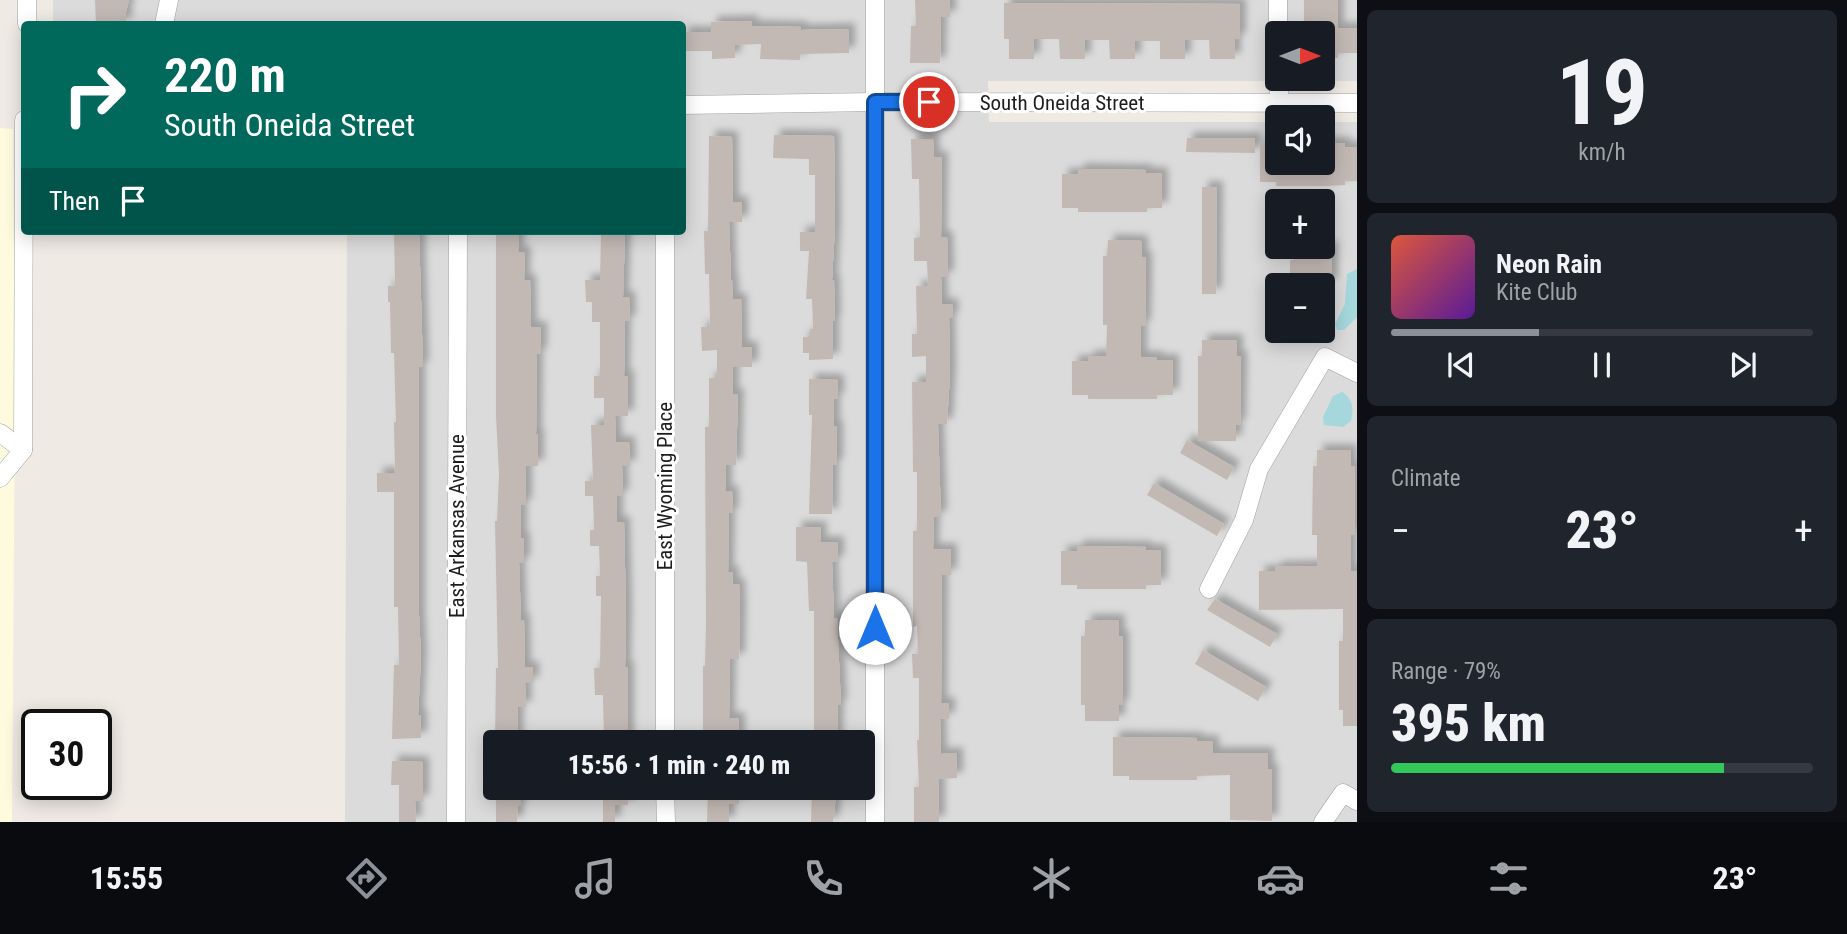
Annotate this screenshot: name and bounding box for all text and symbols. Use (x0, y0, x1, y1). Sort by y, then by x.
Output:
north arrow (1265, 21, 1335, 91)
map controls (1265, 21, 1335, 343)
text: 19 (1556, 40, 1648, 146)
text: 220 m (164, 47, 286, 104)
icon: right (49, 49, 140, 140)
pin (899, 72, 959, 132)
icon: arrive (910, 83, 948, 121)
street label: South Oneida Street (980, 91, 1144, 115)
button: sound (1265, 105, 1335, 175)
text: South Oneida Street (164, 106, 415, 144)
text: km/h (1578, 139, 1626, 166)
icon: arrive (114, 182, 152, 220)
text: Then (49, 186, 100, 216)
button: + (1265, 189, 1335, 259)
text: Neon Rain (1496, 249, 1602, 279)
button: − (1265, 273, 1335, 343)
text: Kite Club (1496, 279, 1577, 306)
icon: previous (1442, 346, 1480, 384)
icon: pause (1583, 346, 1621, 384)
icon: next (1724, 346, 1762, 384)
street label: East Wyoming Place (653, 402, 677, 570)
street label: East Arkansas Avenue (445, 434, 469, 618)
text: Climate (1391, 465, 1461, 492)
text: 23° (1565, 500, 1639, 561)
text: − (1391, 509, 1410, 553)
text: + (1794, 509, 1813, 553)
position arrow (838, 591, 912, 665)
text: Range · 79% (1391, 658, 1501, 685)
text: 395 km (1391, 693, 1546, 754)
speed limit sign: 30 (21, 709, 112, 800)
text: 15:56 · 1 min · 240 m (568, 750, 790, 780)
icon: directions (342, 854, 391, 903)
icon: music (571, 854, 620, 903)
icon: phone (799, 854, 848, 903)
icon: climate (1027, 854, 1076, 903)
icon: car (1256, 854, 1305, 903)
icon: filters (1484, 854, 1533, 903)
text: 15:55 (90, 859, 163, 897)
text: 23° (1713, 859, 1757, 897)

